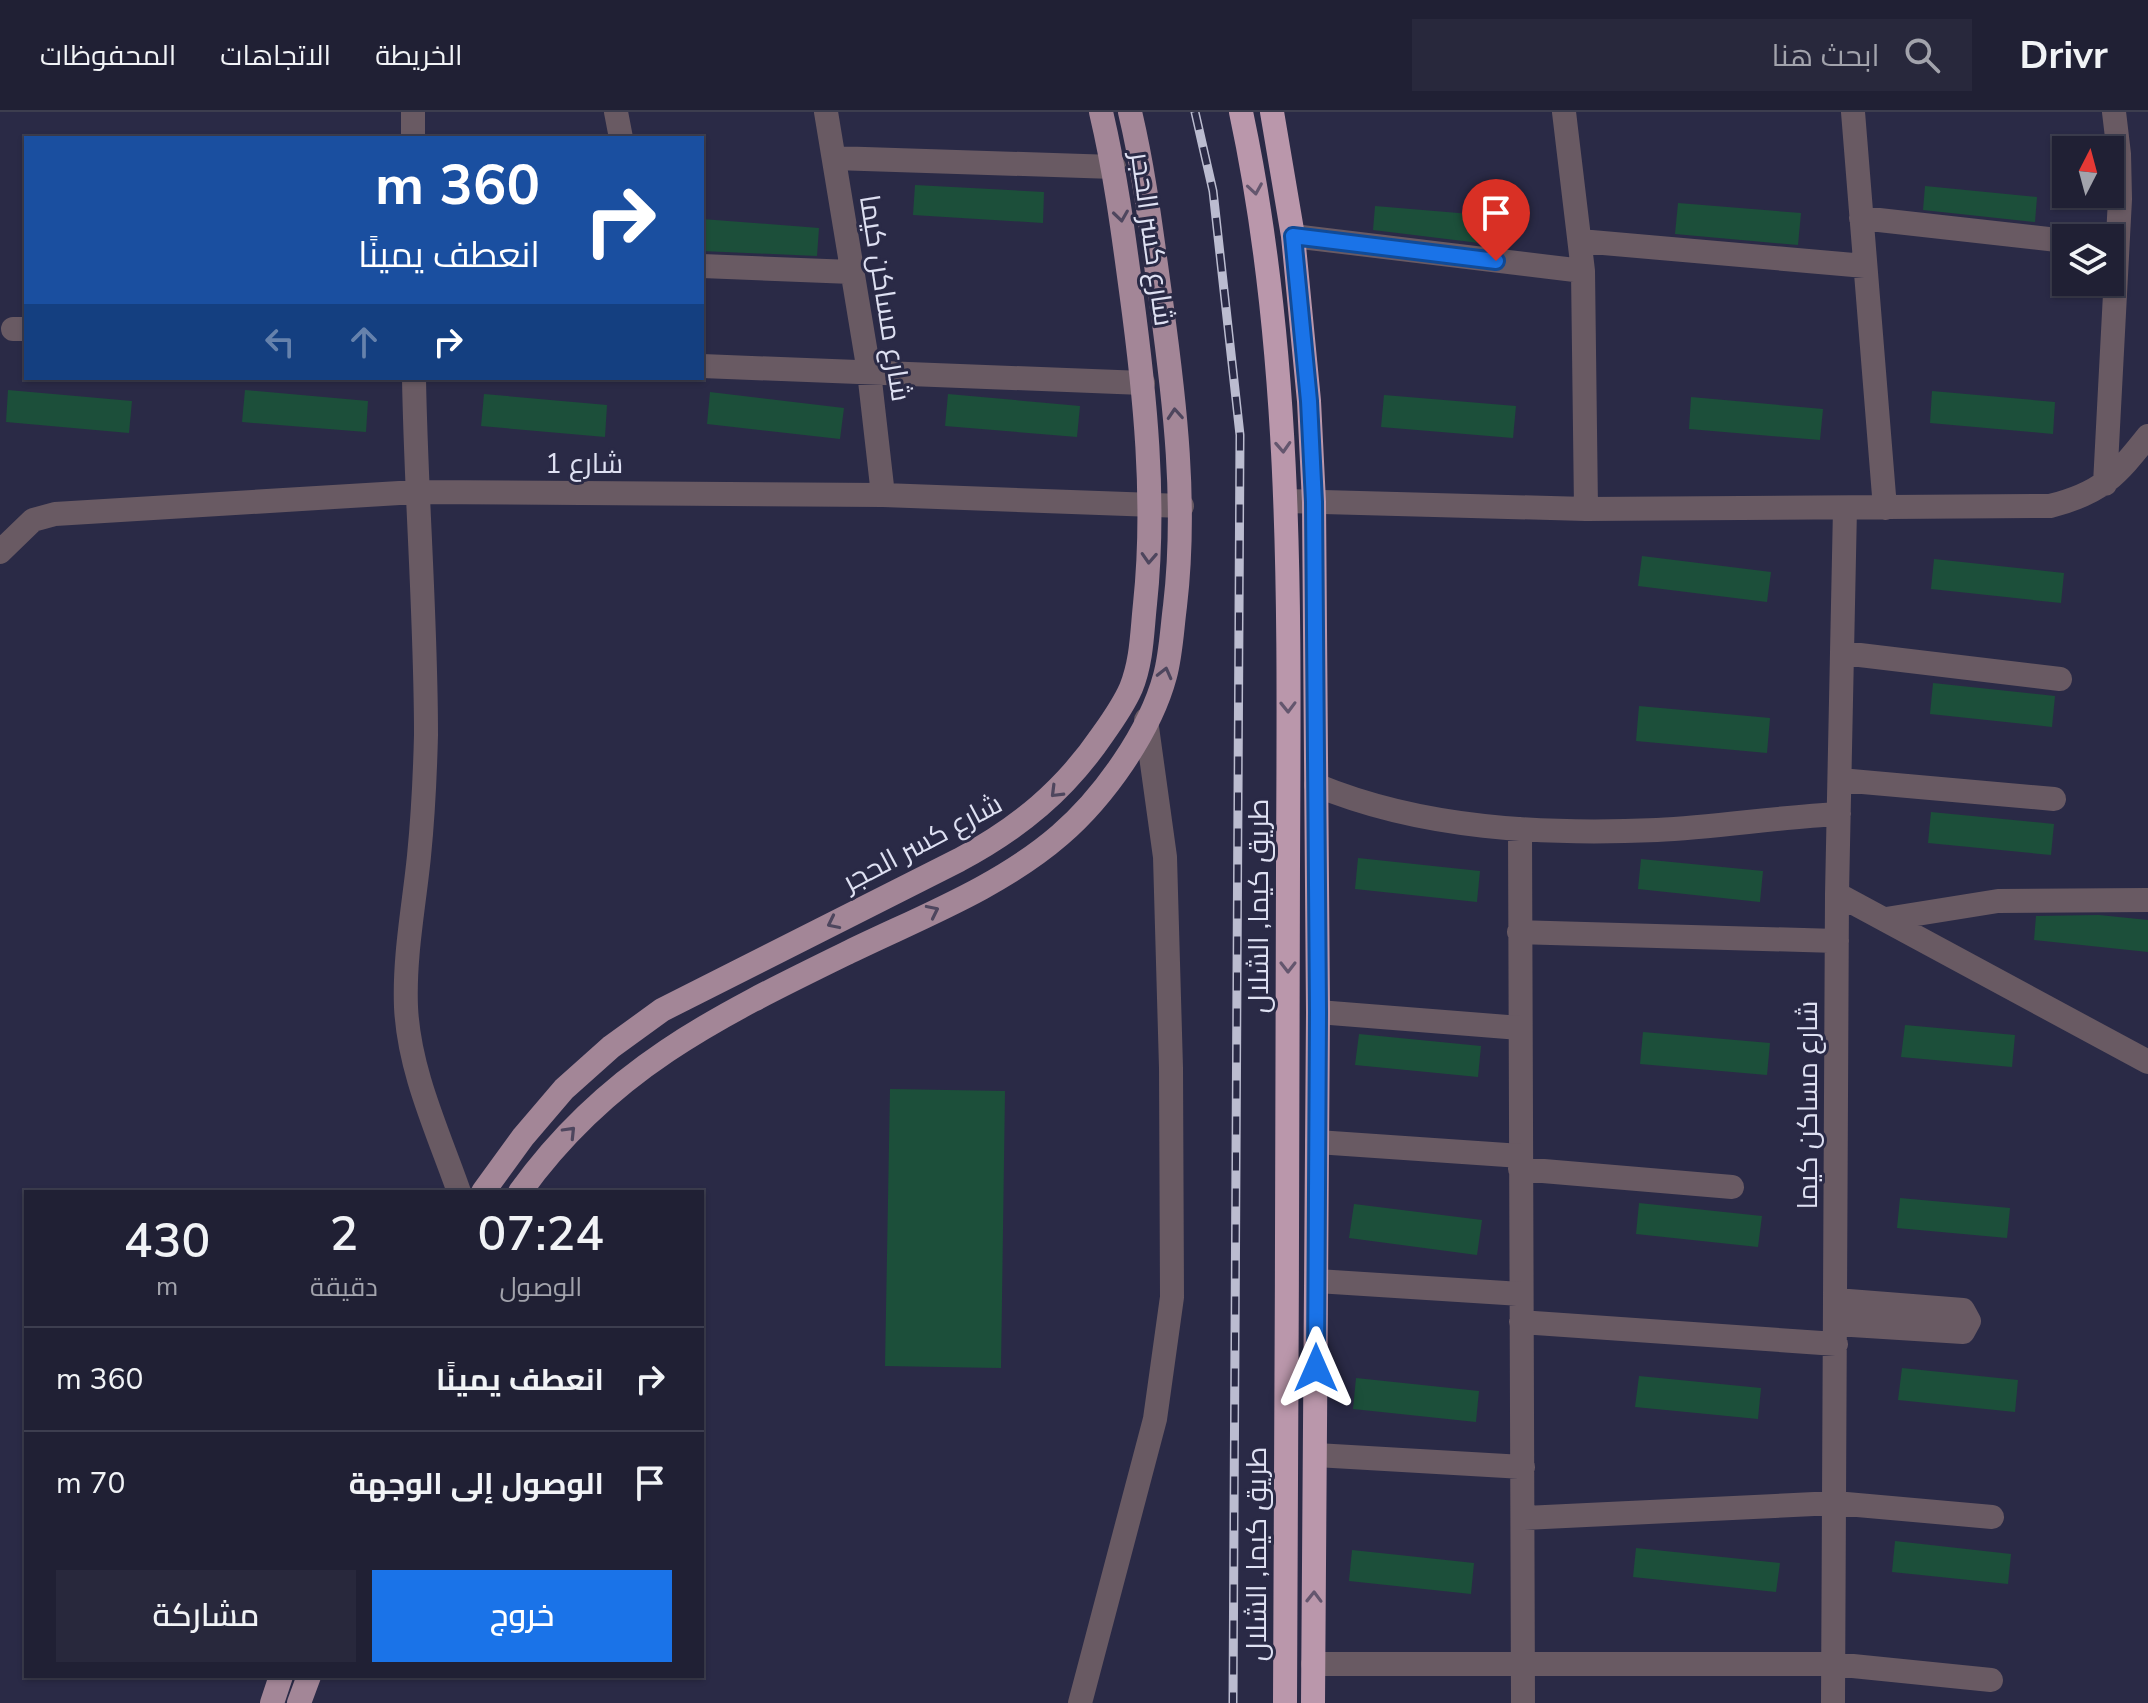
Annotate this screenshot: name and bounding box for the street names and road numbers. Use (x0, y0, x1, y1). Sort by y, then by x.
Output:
street label: شارع كسر الحجر (1121, 148, 1183, 329)
street label: شارع مساكن كيما (850, 192, 920, 404)
street label: شارع 1 (545, 445, 623, 483)
street label: شارع كسر الحجر (834, 785, 1009, 902)
street label: طريق كيما, الشلال (1240, 799, 1278, 1013)
street label: شارع مساكن كيما (1789, 1001, 1827, 1209)
street label: طريق كيما, الشلال (1238, 1447, 1276, 1661)

